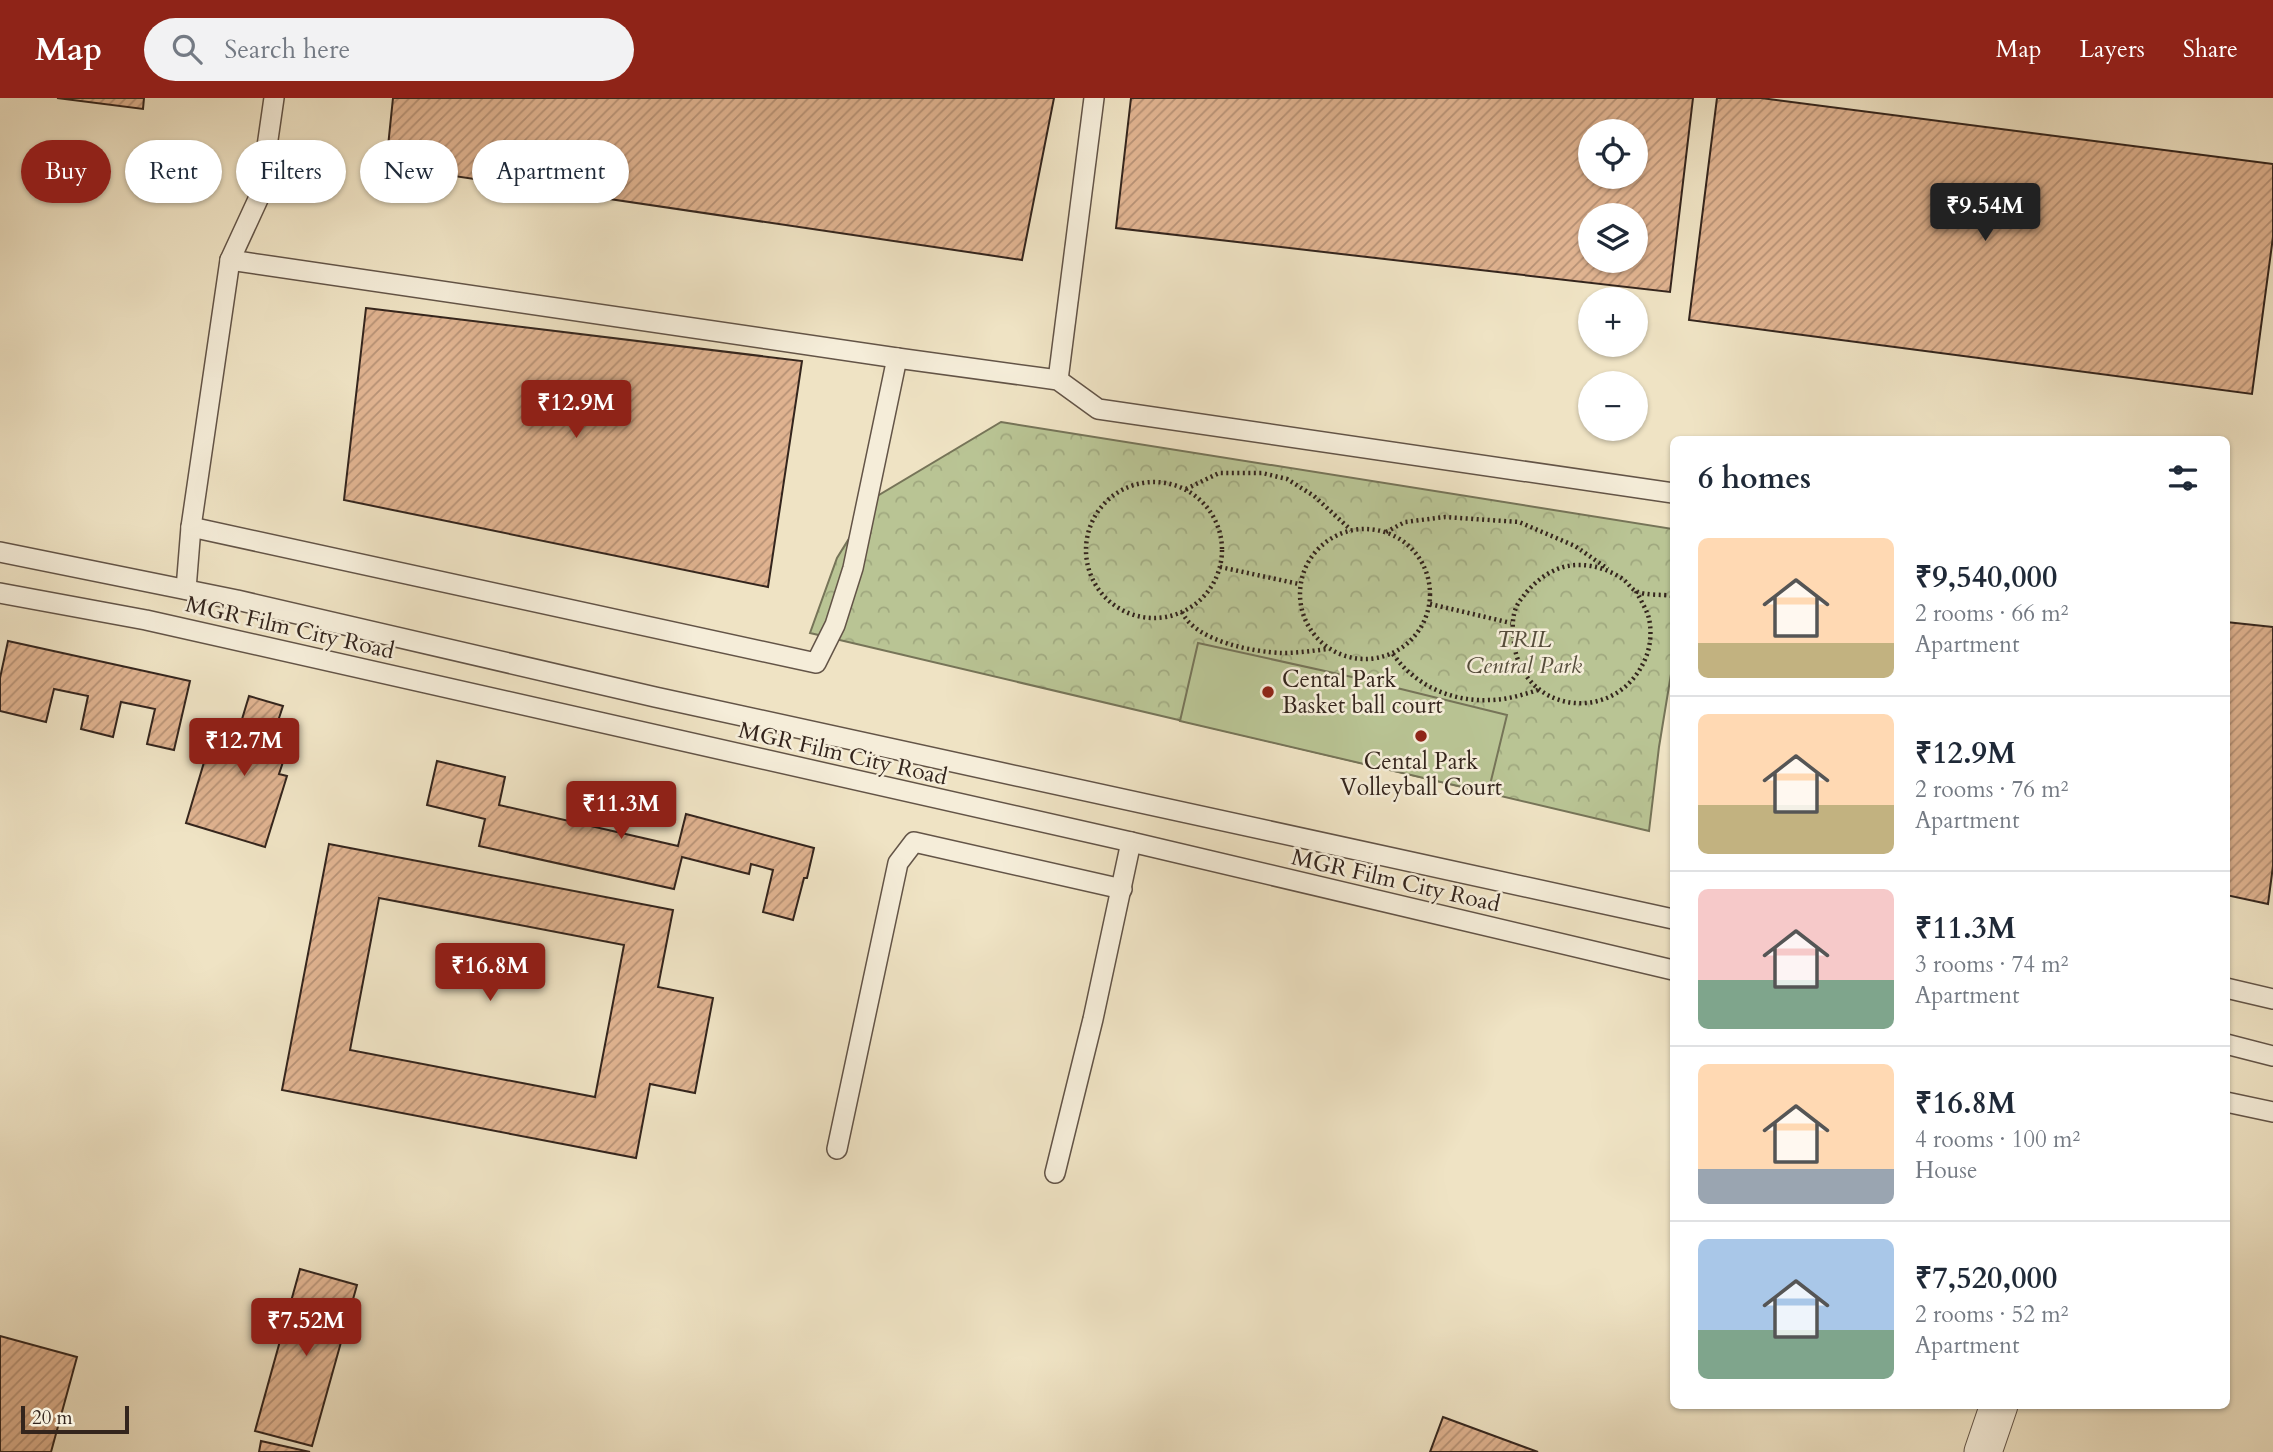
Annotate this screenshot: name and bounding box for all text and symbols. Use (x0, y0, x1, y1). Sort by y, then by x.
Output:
search box (144, 18, 634, 81)
text: Map (35, 27, 102, 72)
icon: search (168, 30, 206, 68)
text: Search here (224, 32, 350, 67)
text: Map (1996, 33, 2042, 66)
text: Layers (2080, 33, 2145, 66)
text: Share (2183, 33, 2238, 66)
map controls (1578, 119, 1648, 441)
button: locate (1578, 119, 1648, 189)
chip: Buy (21, 140, 111, 203)
chip: Rent (125, 140, 222, 203)
chip: Filters (236, 140, 346, 203)
chip: New (360, 140, 458, 203)
chip: Apartment (472, 140, 629, 203)
pin: ₹9.54M (1928, 184, 2042, 243)
text: ₹9.54M (1946, 190, 2024, 221)
button: layers (1578, 203, 1648, 273)
button: + (1578, 287, 1648, 357)
button: − (1578, 371, 1648, 441)
pin: ₹12.9M (519, 380, 633, 440)
text: ₹12.9M (537, 387, 615, 418)
text: 6 homes (1698, 458, 1811, 499)
icon: filters (2164, 459, 2202, 497)
text: ₹9,540,000 (1915, 557, 2057, 598)
icon: home (1754, 566, 1838, 650)
street label: MGR Film City Road (183, 588, 398, 667)
text: 2 rooms · 66 m² (1915, 598, 2068, 629)
park label: TRIL Central Park (1466, 624, 1583, 681)
text: Apartment (1915, 629, 2019, 660)
place label: Cental Park Basket ball court (1282, 664, 1443, 721)
marker: Cental Park Basket ball court (1260, 684, 1276, 700)
street label: MGR Film City Road (736, 714, 951, 793)
pin: ₹12.7M (187, 718, 301, 778)
text: ₹12.7M (205, 725, 283, 756)
marker: Cental Park Volleyball Court (1413, 728, 1429, 744)
text: ₹12.9M (1915, 733, 2016, 774)
icon: home (1754, 742, 1838, 826)
place label: Cental Park Volleyball Court (1340, 746, 1502, 803)
text: 2 rooms · 76 m² (1915, 774, 2068, 805)
pin: ₹11.3M (564, 782, 678, 841)
text: ₹11.3M (582, 788, 660, 819)
text: Apartment (1915, 805, 2019, 836)
street label: MGR Film City Road (1289, 841, 1504, 920)
text: ₹11.3M (1915, 908, 2016, 949)
icon: home (1754, 917, 1838, 1001)
pin: ₹16.8M (433, 944, 547, 1003)
text: 3 rooms · 74 m² (1915, 949, 2068, 980)
text: ₹16.8M (451, 950, 529, 981)
text: Apartment (1915, 980, 2019, 1011)
text: ₹16.8M (1915, 1083, 2016, 1124)
icon: home (1754, 1092, 1838, 1176)
text: 4 rooms · 100 m² (1915, 1124, 2080, 1155)
text: House (1915, 1155, 1977, 1186)
text: ₹7,520,000 (1915, 1258, 2057, 1299)
icon: home (1754, 1267, 1838, 1351)
pin: ₹7.52M (249, 1298, 363, 1358)
text: 2 rooms · 52 m² (1915, 1299, 2068, 1330)
text: ₹7.52M (267, 1305, 345, 1336)
text: Apartment (1915, 1330, 2019, 1361)
scale bar (21, 1403, 130, 1435)
text: 20 m (32, 1405, 73, 1431)

